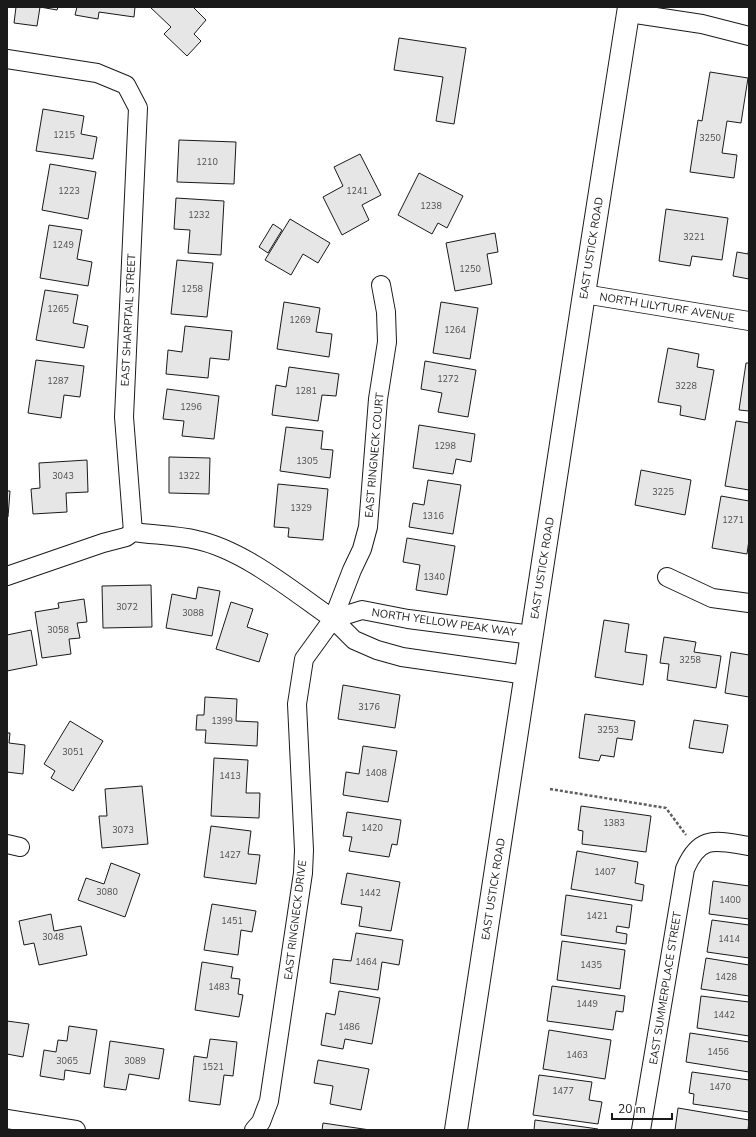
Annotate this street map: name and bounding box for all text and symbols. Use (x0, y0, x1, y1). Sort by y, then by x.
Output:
house number: 1215 (53, 129, 75, 141)
house number: 3250 (699, 132, 721, 144)
house number: 1210 (196, 156, 218, 168)
house number: 1223 (58, 185, 80, 197)
house number: 1241 (346, 185, 368, 197)
street label: EAST USTICK ROAD (576, 196, 607, 300)
house number: 1238 (420, 200, 442, 212)
house number: 1232 (188, 209, 210, 221)
house number: 3221 (683, 231, 705, 243)
house number: 1249 (52, 239, 74, 251)
street label: EAST SHARPTAIL STREET (118, 253, 139, 387)
house number: 1250 (459, 263, 481, 275)
house number: 1258 (181, 283, 203, 295)
street label: NORTH LILYTURF AVENUE (598, 289, 736, 326)
house number: 1265 (47, 303, 69, 315)
house number: 1269 (289, 314, 311, 326)
house number: 1264 (444, 324, 466, 336)
house number: 1272 (437, 373, 459, 385)
house number: 1287 (47, 375, 69, 387)
house number: 3228 (675, 380, 697, 392)
house number: 1281 (295, 385, 317, 397)
street label: EAST RINGNECK COURT (362, 391, 387, 518)
house number: 1296 (180, 401, 202, 413)
house number: 1298 (434, 440, 456, 452)
house number: 1305 (296, 455, 318, 467)
house number: 3043 (52, 470, 74, 482)
house number: 1322 (178, 470, 200, 482)
house number: 3225 (652, 486, 674, 498)
house number: 1329 (290, 502, 312, 514)
house number: 1316 (422, 510, 444, 522)
house number: 1271 (722, 514, 744, 526)
street label: EAST USTICK ROAD (527, 516, 558, 620)
house number: 1340 (423, 571, 445, 583)
house number: 3072 (116, 601, 138, 613)
street label: NORTH YELLOW PEAK WAY (371, 605, 518, 640)
house number: 3088 (182, 607, 204, 619)
house number: 3058 (47, 624, 69, 636)
house number: 3258 (679, 654, 701, 666)
house number: 3176 (358, 701, 380, 713)
house number: 1399 (211, 715, 233, 727)
house number: 3253 (597, 724, 619, 736)
house number: 3051 (62, 746, 84, 758)
house number: 1408 (365, 767, 387, 779)
house number: 1413 (219, 770, 241, 782)
house number: 1383 (603, 817, 625, 829)
house number: 1420 (361, 822, 383, 834)
house number: 3073 (112, 824, 134, 836)
street label: EAST USTICK ROAD (478, 837, 509, 941)
house number: 1427 (219, 849, 241, 861)
street label: EAST RINGNECK DRIVE (281, 859, 310, 981)
house number: 1407 (594, 866, 616, 878)
house number: 3080 (96, 886, 118, 898)
house number: 1442 (359, 887, 381, 899)
house number: 1400 (719, 894, 741, 906)
house number: 1421 (586, 910, 608, 922)
street label: EAST SUMMERPLACE STREET (646, 910, 685, 1066)
house number: 1451 (221, 915, 243, 927)
house number: 3048 (42, 931, 64, 943)
house number: 1414 (718, 933, 740, 945)
house number: 1464 (355, 956, 377, 968)
house number: 1435 (580, 959, 602, 971)
house number: 1428 (715, 971, 737, 983)
house number: 1483 (208, 981, 230, 993)
house number: 1449 (576, 998, 598, 1010)
house number: 1442 (713, 1009, 735, 1021)
house number: 1486 (338, 1021, 360, 1033)
house number: 1456 (707, 1046, 729, 1058)
house number: 1463 (566, 1049, 588, 1061)
house number: 3065 (56, 1055, 78, 1067)
house number: 3089 (124, 1055, 146, 1067)
house number: 1521 (202, 1061, 224, 1073)
house number: 1470 (709, 1081, 731, 1093)
house number: 1477 (552, 1085, 574, 1097)
scale bar (612, 1095, 672, 1121)
text: 20 m (618, 1101, 646, 1117)

